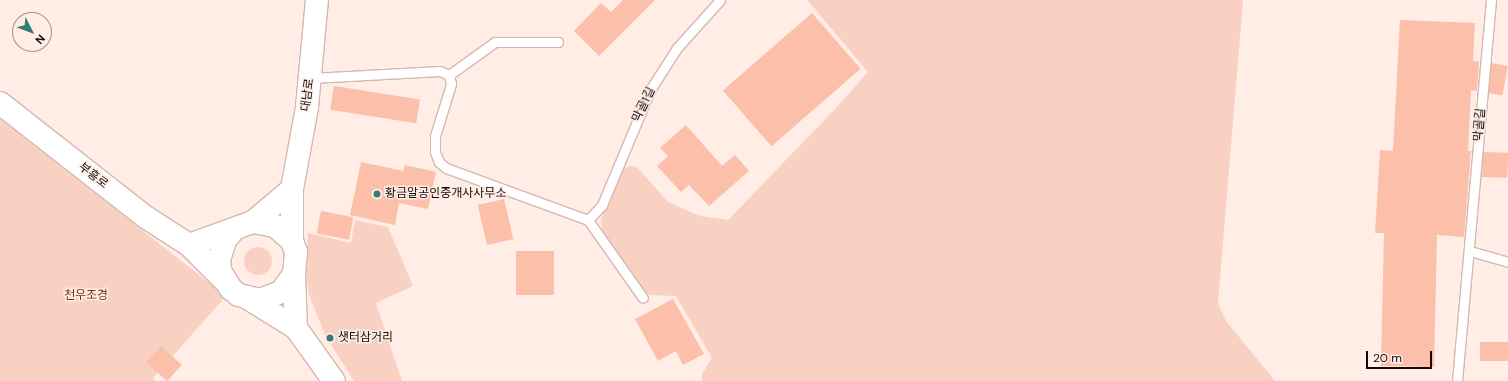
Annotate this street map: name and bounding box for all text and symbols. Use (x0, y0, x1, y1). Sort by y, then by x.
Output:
north arrow (12, 12, 52, 52)
text: N (32, 32, 48, 47)
street label: 대남로 (299, 78, 317, 112)
street label: 막골1길 (629, 85, 659, 125)
street label: 막골길 (1471, 108, 1489, 142)
street label: 부흥로 (76, 160, 110, 192)
place label: 황금알공인중개사사무소 (385, 187, 506, 201)
marker: 황금알공인중개사사무소 (372, 189, 382, 199)
park label: 천우조경 (64, 289, 108, 303)
place label: 샛터삼거리 (338, 331, 393, 345)
marker: 샛터삼거리 (325, 333, 335, 343)
scale bar (1368, 343, 1434, 369)
text: 20 m (1373, 350, 1402, 366)

